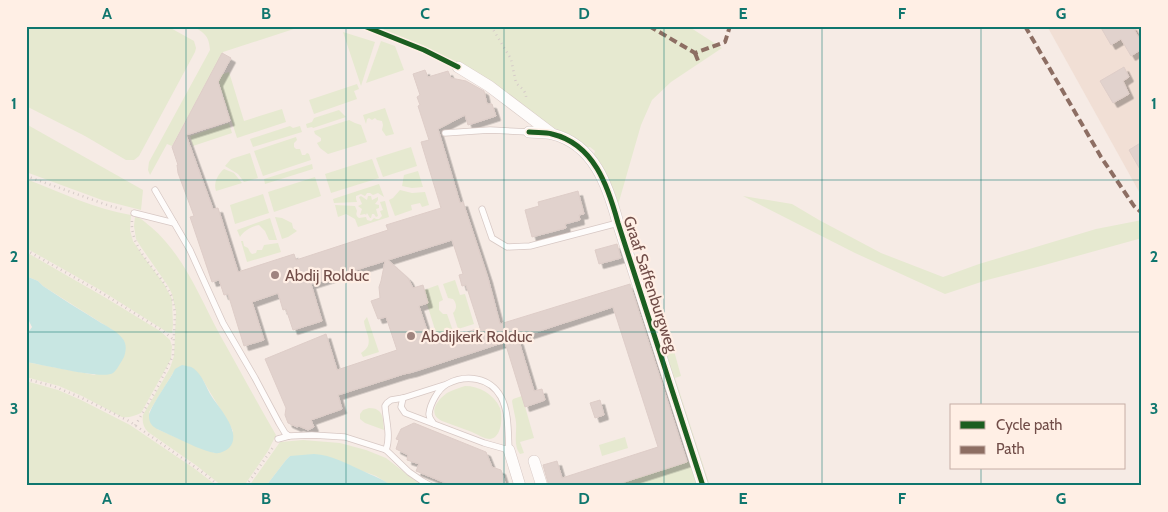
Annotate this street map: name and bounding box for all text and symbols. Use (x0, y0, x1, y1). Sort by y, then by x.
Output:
text: A (102, 4, 112, 23)
text: B (261, 4, 271, 23)
text: C (420, 4, 430, 23)
text: D (578, 4, 590, 23)
text: E (738, 4, 748, 23)
text: F (898, 4, 907, 23)
text: G (1056, 4, 1066, 23)
text: 1 (11, 94, 17, 113)
text: 1 (1151, 94, 1157, 113)
street label: Graaf Saffenburgweg (620, 214, 682, 356)
text: 2 (10, 247, 18, 266)
text: 2 (1150, 247, 1158, 266)
place label: Abdij Rolduc (285, 266, 369, 285)
marker: Abdij Rolduc (269, 269, 281, 281)
place label: Abdijkerk Rolduc (421, 327, 533, 346)
marker: Abdijkerk Rolduc (405, 330, 417, 342)
text: 3 (10, 399, 18, 418)
text: 3 (1150, 399, 1158, 418)
legend (950, 404, 1126, 470)
text: Cycle path (996, 416, 1062, 434)
text: Path (996, 440, 1025, 458)
text: A (102, 489, 112, 508)
text: B (261, 489, 271, 508)
text: C (420, 489, 430, 508)
text: D (578, 489, 590, 508)
text: E (738, 489, 748, 508)
text: F (898, 489, 907, 508)
text: G (1056, 489, 1066, 508)

